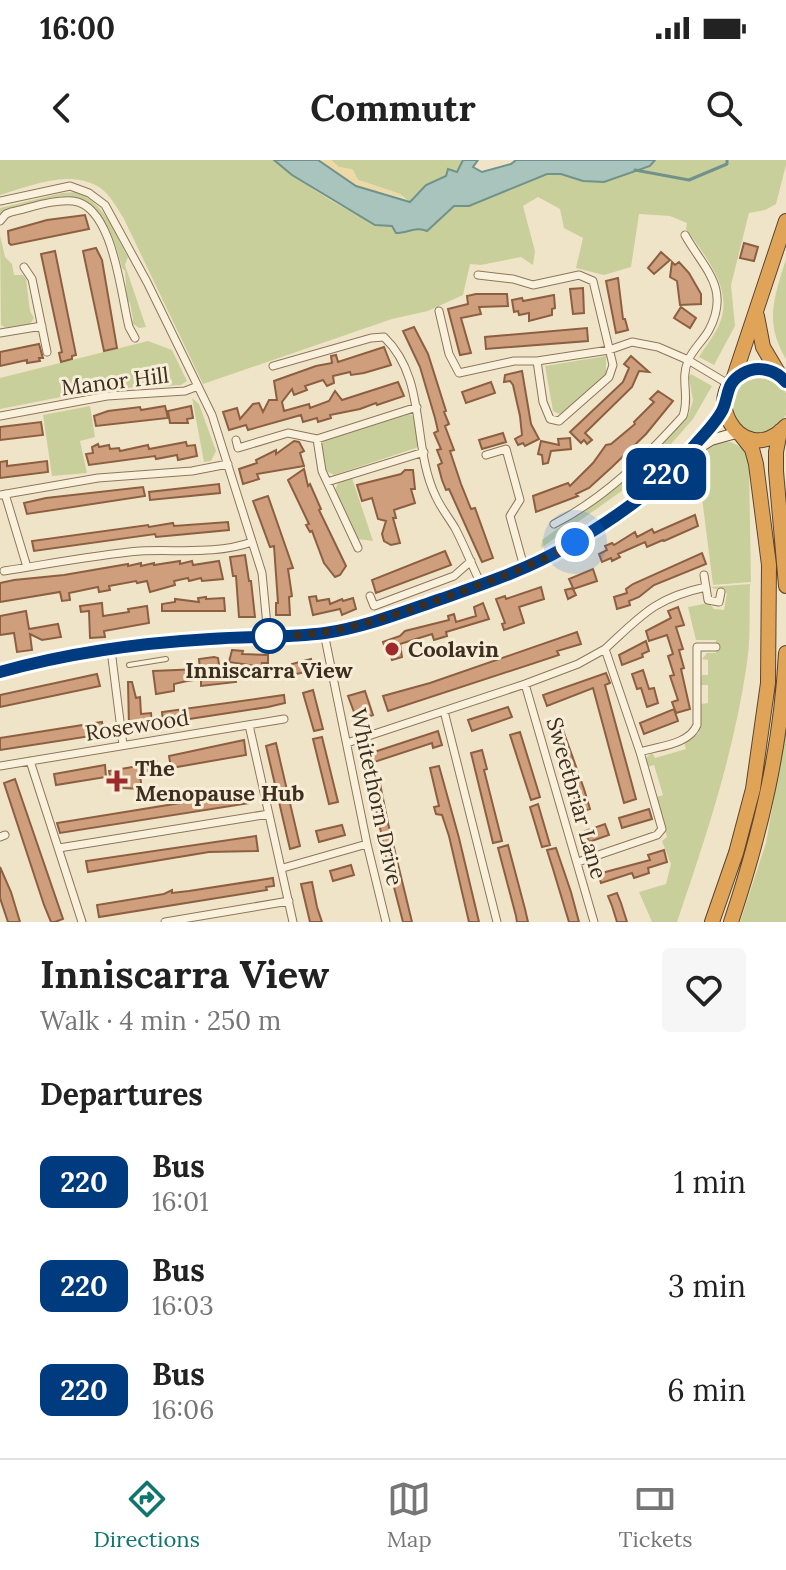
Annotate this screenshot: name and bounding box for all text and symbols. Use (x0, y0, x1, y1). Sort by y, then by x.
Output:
text: 16:00 (40, 9, 115, 47)
text: Commutr (310, 85, 476, 131)
icon: back (40, 86, 84, 130)
icon: search (702, 86, 746, 130)
street label: Manor Hill (60, 361, 170, 401)
line badge: 220 (620, 448, 712, 500)
text: 220 (642, 456, 690, 492)
your location (555, 522, 595, 562)
marker: Inniscarra View (252, 619, 286, 653)
place label: Coolavin (408, 635, 499, 663)
marker: Coolavin (383, 640, 401, 658)
place label: Inniscarra View (185, 656, 353, 684)
street label: Rosewood (83, 703, 191, 747)
street label: Whitethorn Drive (345, 706, 409, 888)
street label: Sweetbriar Lane (541, 714, 613, 882)
place label: The Menopause Hub (135, 754, 304, 807)
marker: The Menopause Hub (106, 770, 128, 792)
button: heart (662, 948, 746, 1032)
text: Inniscarra View (40, 950, 329, 998)
text: Walk · 4 min · 250 m (40, 1004, 281, 1037)
text: Departures (40, 1075, 203, 1113)
text: Bus (152, 1147, 205, 1185)
text: 1 min (674, 1163, 746, 1201)
text: 220 (60, 1164, 108, 1200)
text: 16:01 (152, 1185, 209, 1218)
text: Bus (152, 1251, 205, 1289)
text: 3 min (668, 1267, 746, 1305)
text: 220 (60, 1268, 108, 1304)
text: 16:03 (152, 1289, 214, 1322)
text: Bus (152, 1355, 205, 1393)
text: 6 min (667, 1371, 746, 1409)
text: 220 (60, 1372, 108, 1408)
text: 16:06 (152, 1393, 214, 1426)
tab: Directions (93, 1477, 200, 1553)
tab: Map (387, 1477, 432, 1553)
tab: Tickets (618, 1477, 693, 1553)

